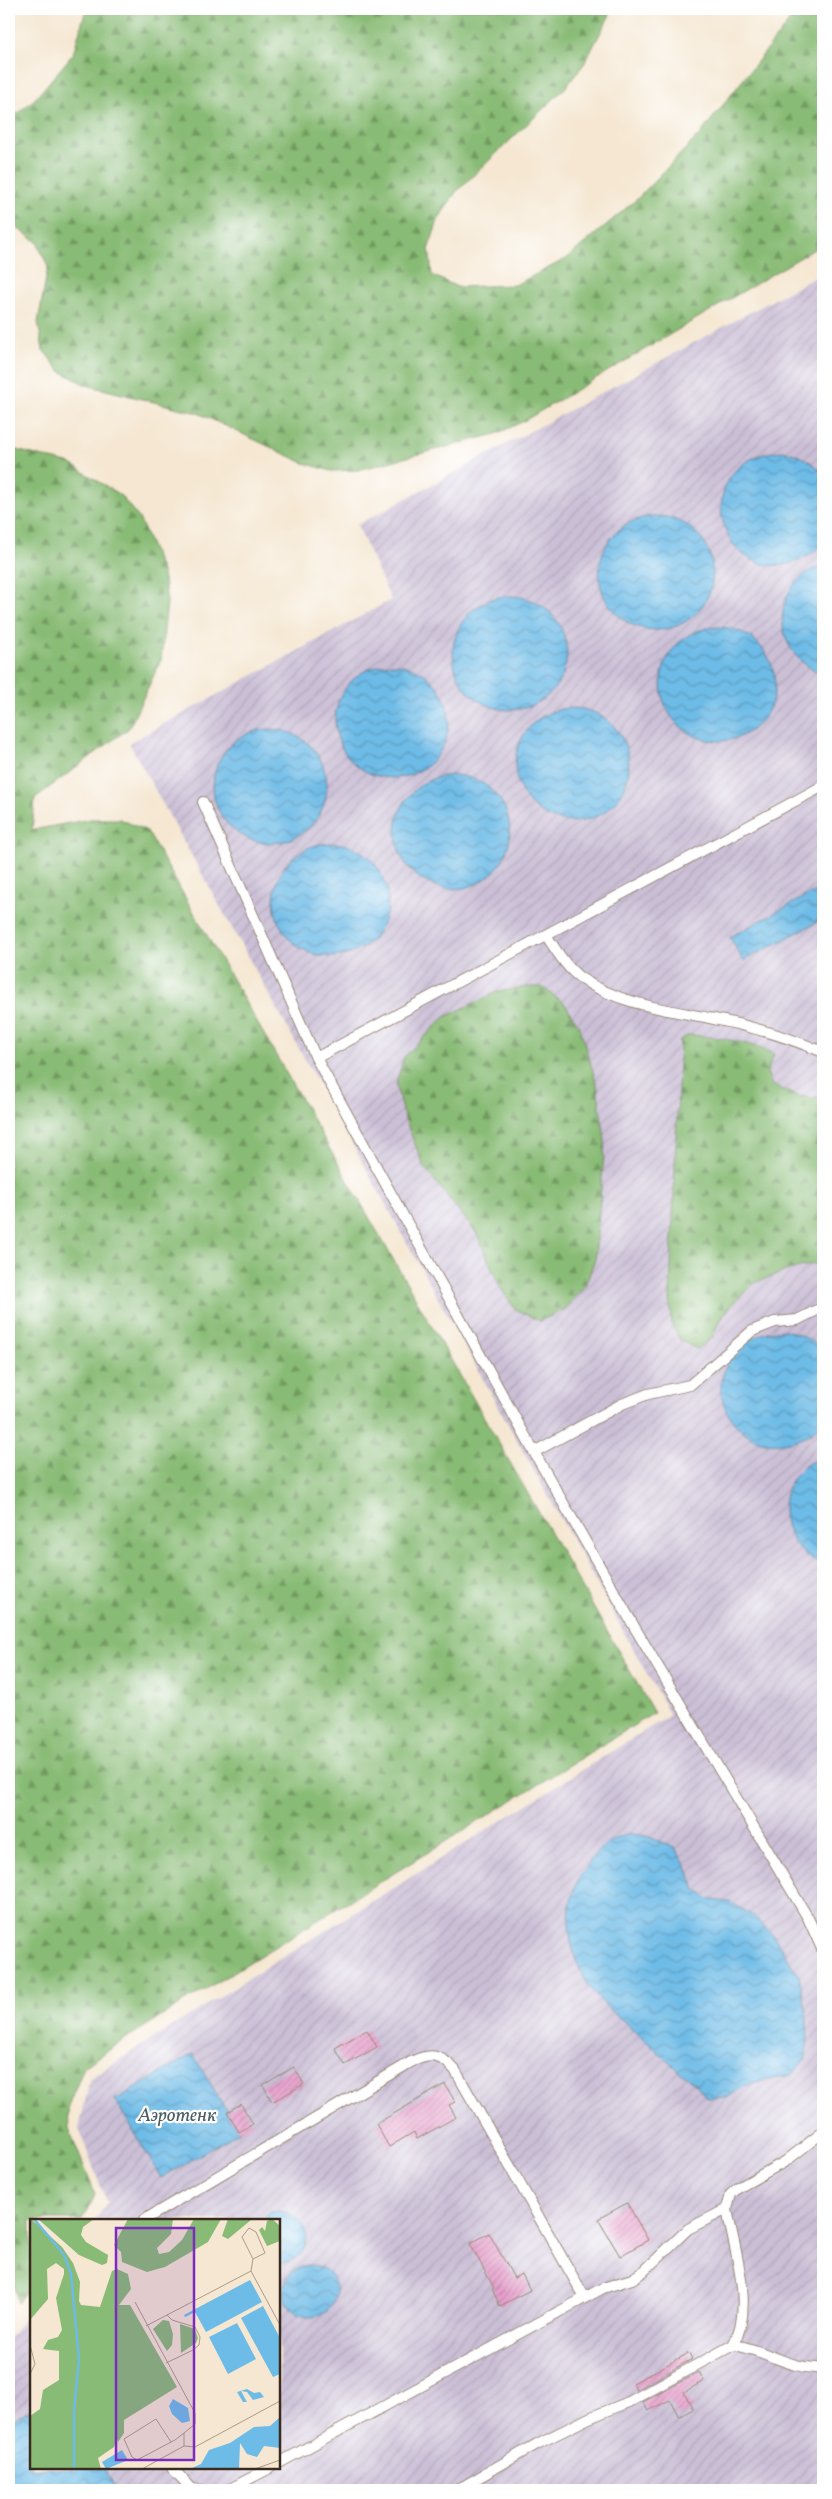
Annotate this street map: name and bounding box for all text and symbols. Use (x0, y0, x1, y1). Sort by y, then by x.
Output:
water label: Аэротенк (137, 2103, 217, 2129)
inset map (30, 2219, 280, 2469)

